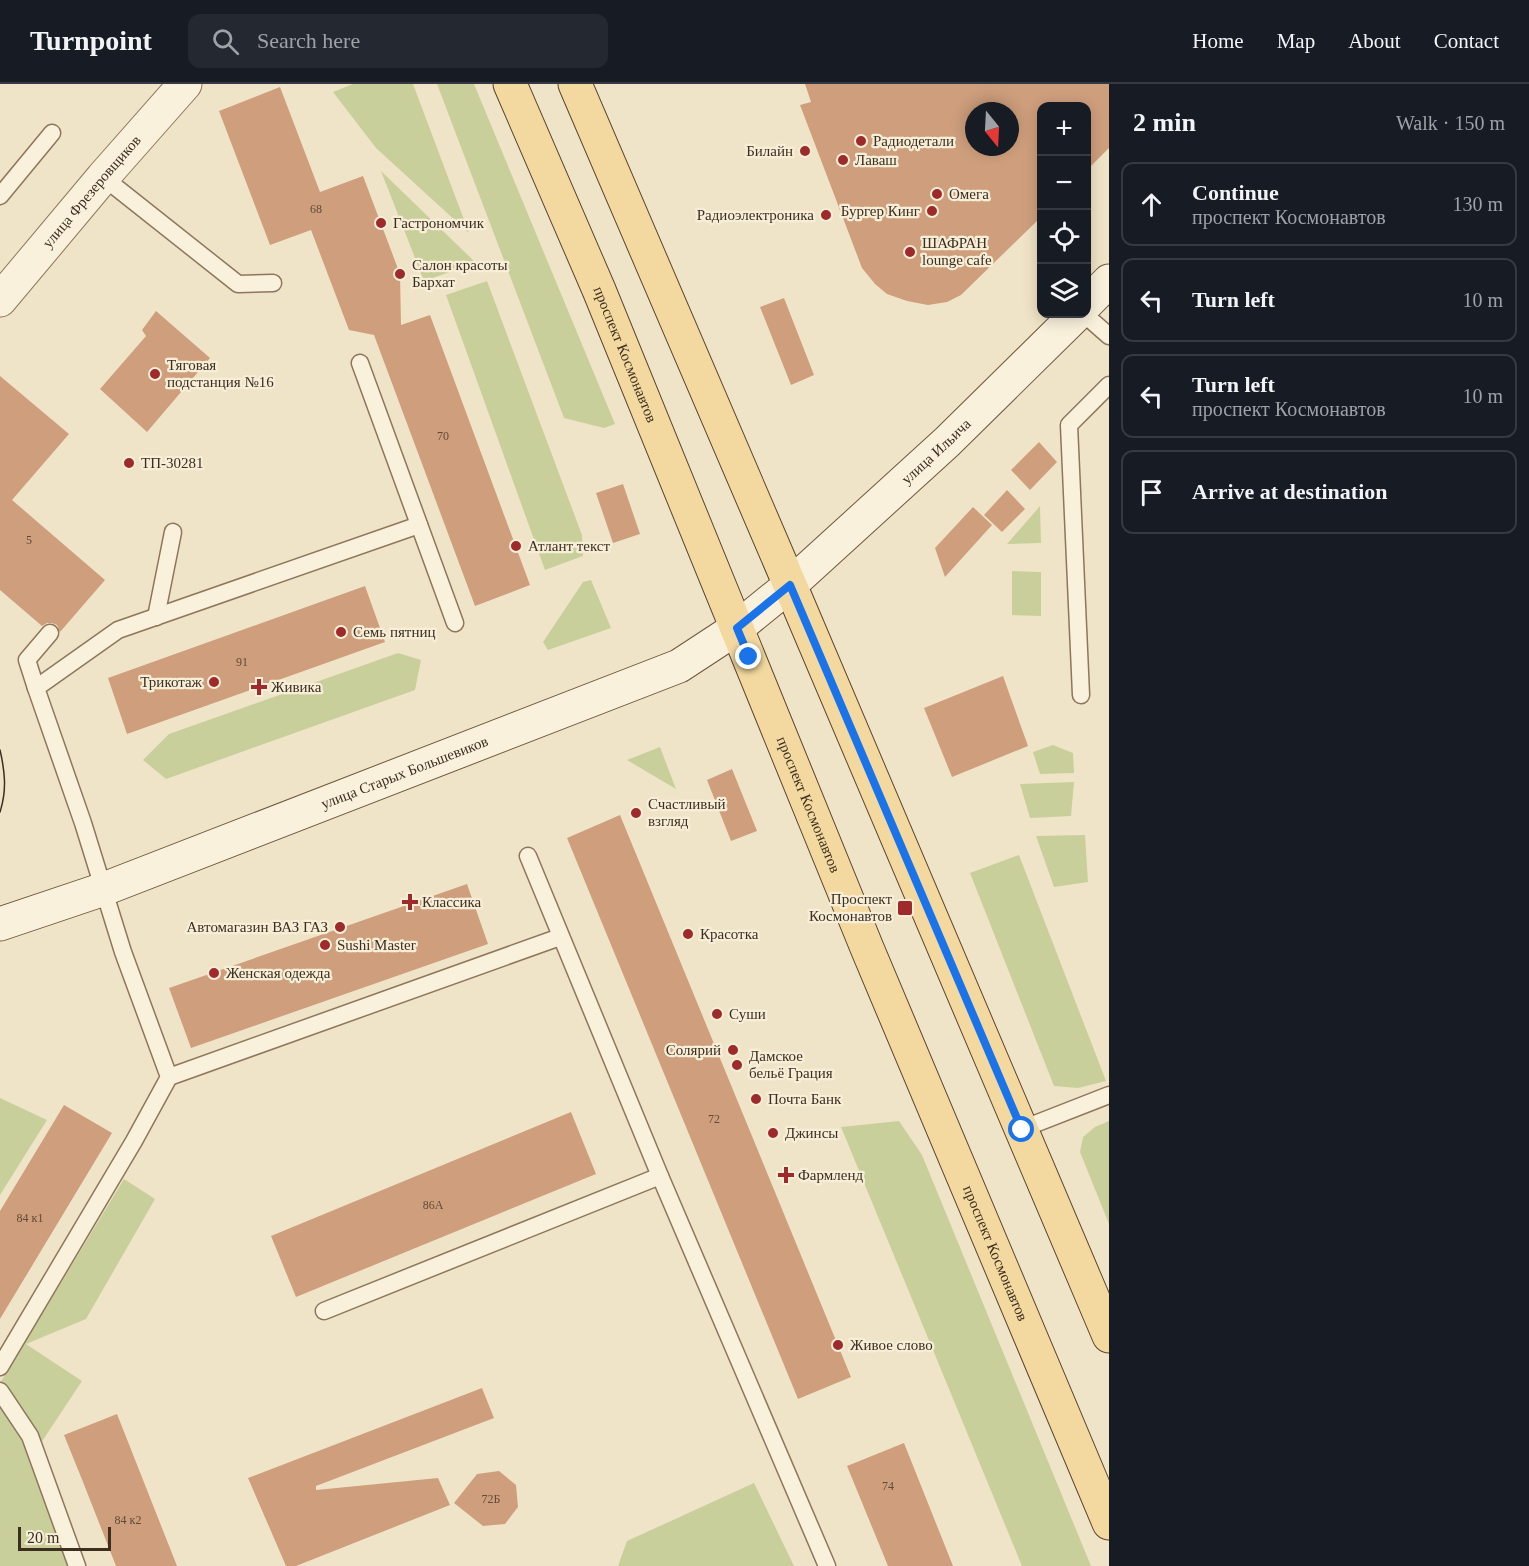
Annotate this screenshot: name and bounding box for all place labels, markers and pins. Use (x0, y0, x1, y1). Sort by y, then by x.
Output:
place label: Радиодетали (873, 133, 954, 149)
marker: Радиодетали (854, 134, 868, 148)
place label: Билайн (746, 143, 793, 159)
marker: Билайн (798, 144, 812, 158)
place label: Лаваш (855, 152, 897, 168)
marker: Лаваш (836, 153, 850, 167)
place label: Омега (949, 186, 989, 202)
marker: Омега (930, 187, 944, 201)
place label: Бургер Кинг (841, 203, 920, 219)
marker: Бургер Кинг (925, 204, 939, 218)
place label: Радиоэлектроника (697, 207, 814, 223)
marker: Радиоэлектроника (819, 208, 833, 222)
place label: Гастрономчик (393, 215, 485, 231)
marker: Гастрономчик (374, 216, 388, 230)
place label: ШАФРАН lounge cafe (922, 235, 992, 268)
marker: ШАФРАН lounge cafe (903, 245, 917, 259)
place label: Салон красоты Бархат (412, 257, 508, 290)
marker: Салон красоты Бархат (393, 267, 407, 281)
place label: Тяговая подстанция №16 (167, 357, 274, 390)
marker: Тяговая подстанция №16 (148, 367, 162, 381)
place label: ТП-30281 (141, 455, 204, 471)
marker: ТП-30281 (122, 456, 136, 470)
place label: Атлант текст (528, 538, 611, 554)
marker: Атлант текст (509, 539, 523, 553)
place label: Семь пятниц (353, 624, 436, 640)
marker: Семь пятниц (334, 625, 348, 639)
place label: Трикотаж (140, 674, 203, 690)
marker: Трикотаж (207, 675, 221, 689)
place label: Живика (271, 679, 322, 695)
marker: Живика (252, 680, 266, 694)
place label: Счастливый взгляд (648, 796, 726, 829)
marker: Счастливый взгляд (629, 806, 643, 820)
place label: Проспект Космонавтов (809, 891, 892, 924)
place label: Классика (422, 894, 482, 910)
marker: Классика (403, 895, 417, 909)
marker: Проспект Космонавтов (896, 899, 914, 917)
place label: Автомагазин ВАЗ ГАЗ (187, 919, 328, 935)
marker: Автомагазин ВАЗ ГАЗ (333, 920, 347, 934)
place label: Красотка (700, 926, 759, 942)
marker: Красотка (681, 927, 695, 941)
place label: Sushi Master (337, 937, 416, 953)
marker: Sushi Master (318, 938, 332, 952)
place label: Женская одежда (226, 965, 331, 981)
marker: Женская одежда (207, 966, 221, 980)
place label: Суши (729, 1006, 766, 1022)
marker: Суши (710, 1007, 724, 1021)
place label: Солярий (666, 1042, 721, 1058)
marker: Солярий (726, 1043, 740, 1057)
place label: Дамское бельё Грация (749, 1048, 833, 1081)
marker: Дамское бельё Грация (730, 1058, 744, 1072)
place label: Почта Банк (768, 1091, 842, 1107)
marker: Почта Банк (749, 1092, 763, 1106)
place label: Джинсы (785, 1125, 838, 1141)
marker: Джинсы (766, 1126, 780, 1140)
place label: Фармленд (798, 1167, 863, 1183)
marker: Фармленд (779, 1168, 793, 1182)
place label: Живое слово (850, 1337, 933, 1353)
marker: Живое слово (831, 1338, 845, 1352)

